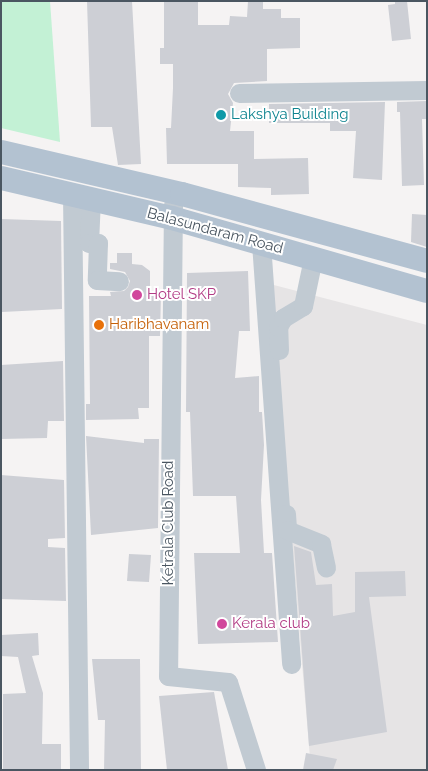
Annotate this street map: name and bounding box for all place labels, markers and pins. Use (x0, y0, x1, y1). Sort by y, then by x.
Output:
place label: Lakshya Building (231, 106, 348, 124)
marker: Lakshya Building (215, 109, 227, 121)
place label: Hotel SKP (147, 286, 216, 304)
marker: Hotel SKP (131, 289, 143, 301)
place label: Haribhavanam (109, 316, 209, 334)
marker: Haribhavanam (93, 319, 105, 331)
place label: Kerala club (232, 615, 310, 633)
marker: Kerala club (216, 618, 228, 630)

